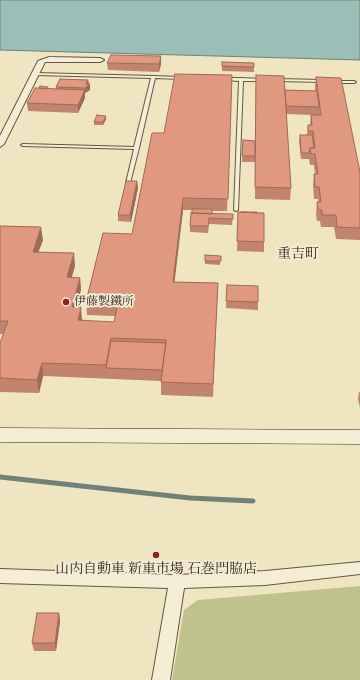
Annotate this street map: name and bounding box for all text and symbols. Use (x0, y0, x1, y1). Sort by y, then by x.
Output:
district label: 重吉町 (277, 247, 319, 263)
place label: 伊藤製鐵所 (74, 295, 134, 309)
marker: 伊藤製鐵所 (61, 297, 71, 307)
marker: 山内自動車 新車市場 石巻門脇店 (151, 550, 161, 560)
place label: 山内自動車 新車市場 石巻門脇店 (55, 562, 257, 578)

